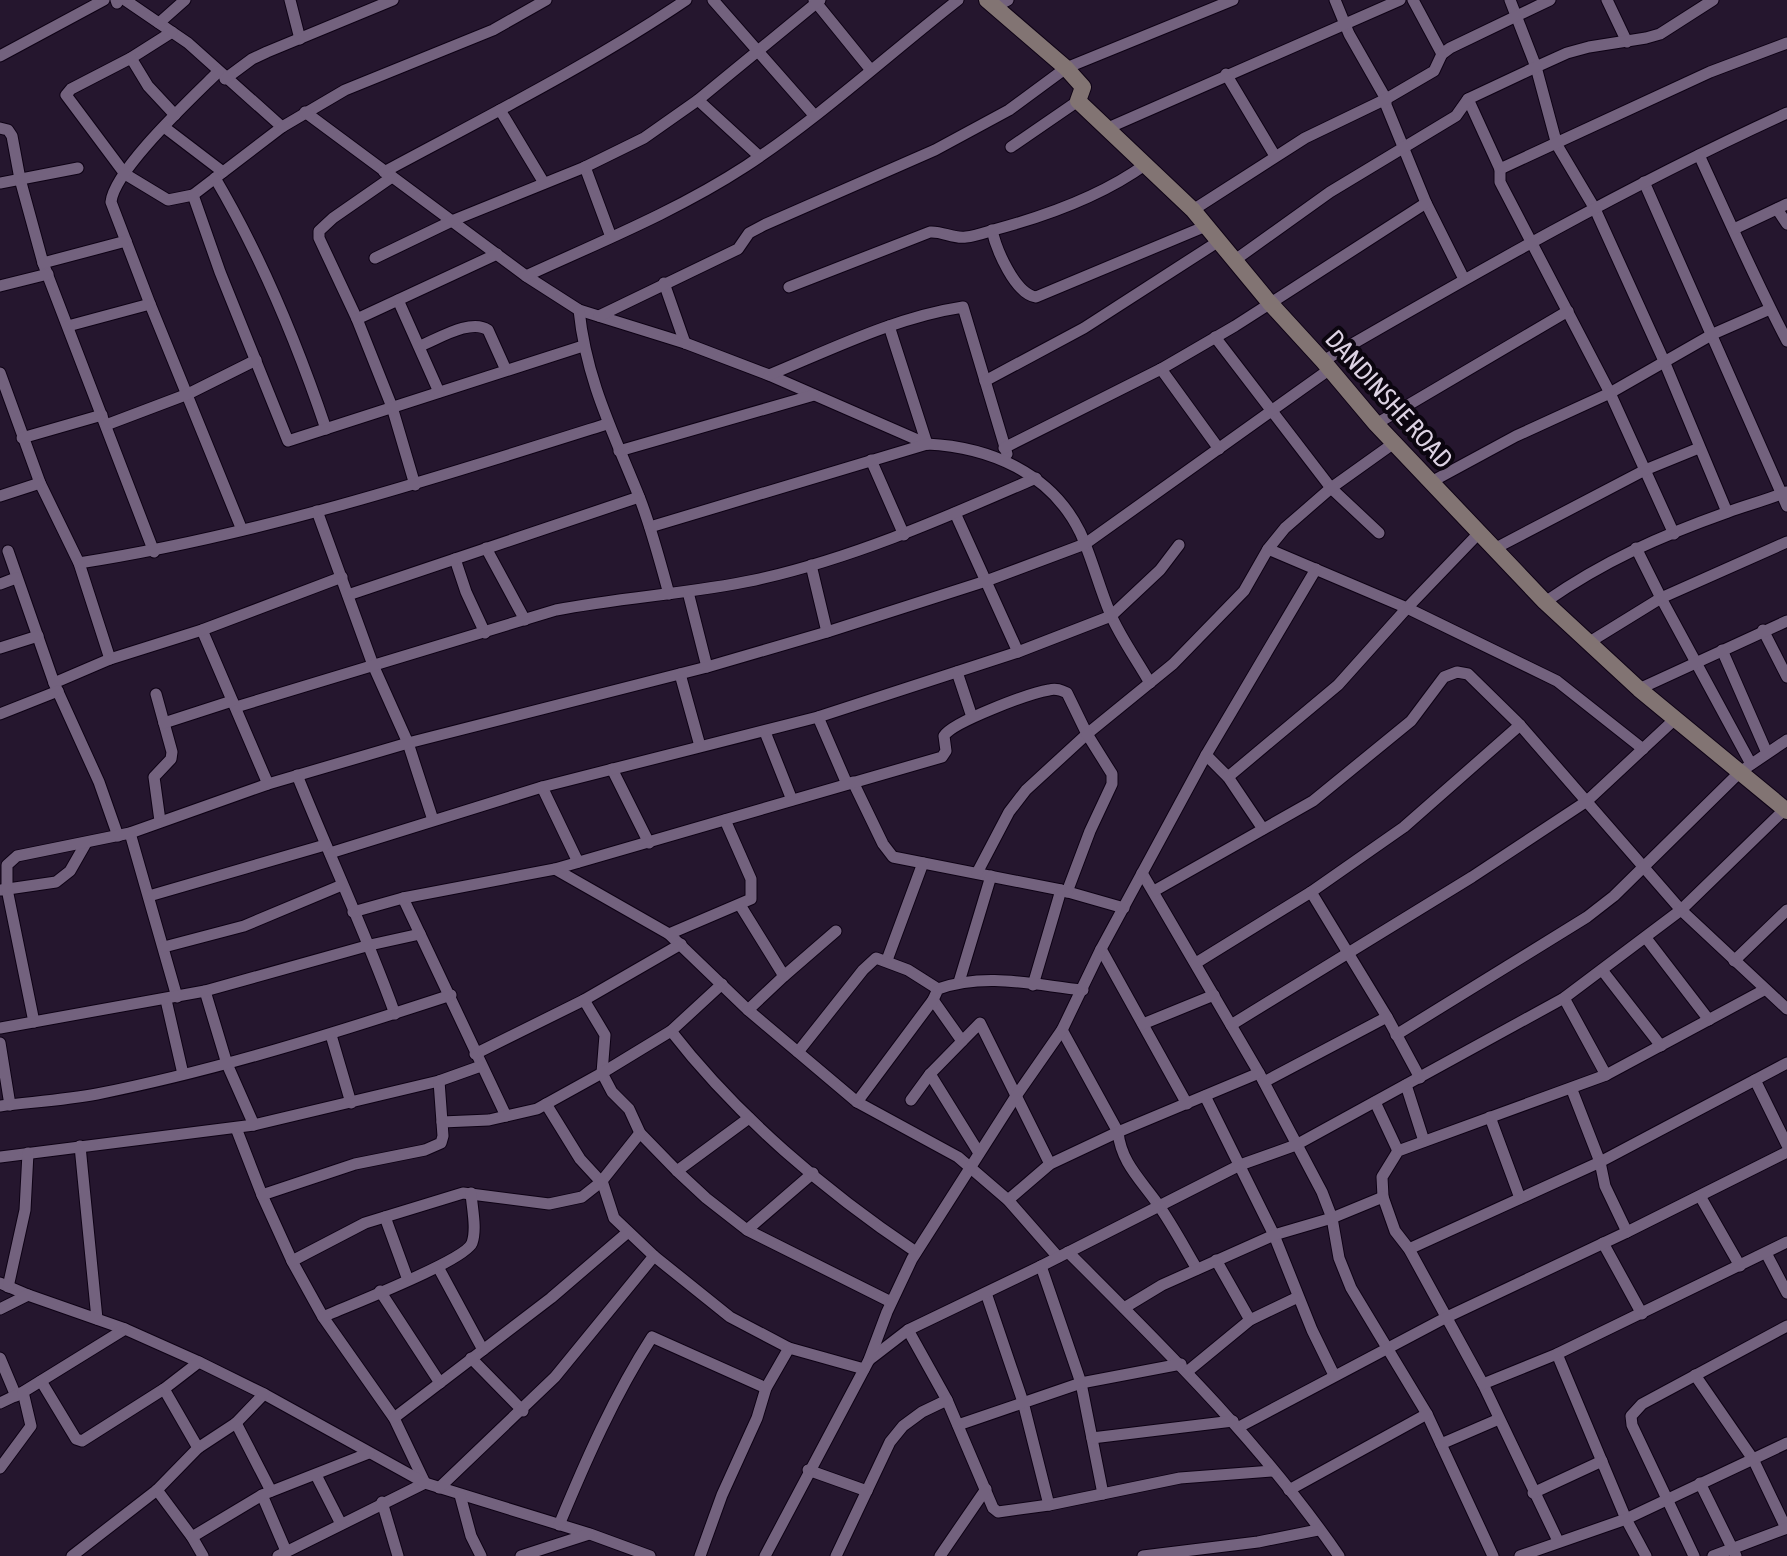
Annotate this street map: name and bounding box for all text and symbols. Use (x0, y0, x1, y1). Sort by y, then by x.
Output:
street label: DANDINSHE ROAD (1319, 324, 1459, 474)

